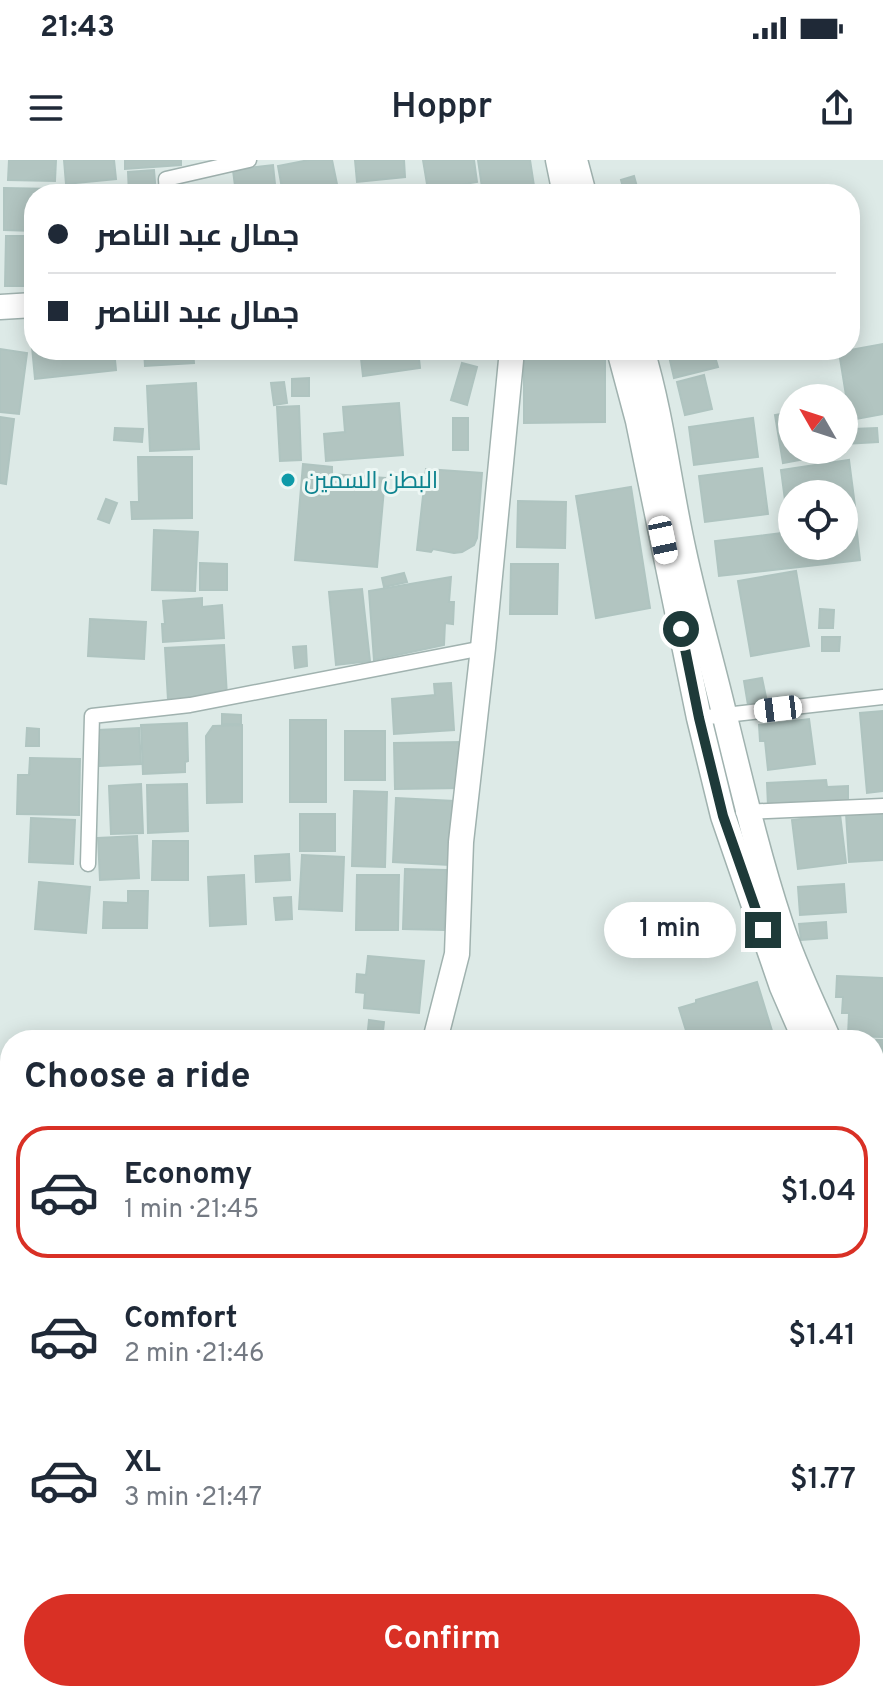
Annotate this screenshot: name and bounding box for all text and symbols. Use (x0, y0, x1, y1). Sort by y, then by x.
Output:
text: 21:43 (40, 10, 115, 47)
text: Hoppr (391, 85, 492, 131)
icon: menu (24, 86, 68, 130)
icon: share (815, 86, 859, 130)
text: جمال عبد الناصر (96, 219, 299, 256)
text: جمال عبد الناصر (96, 296, 299, 333)
north arrow (778, 384, 858, 464)
map controls (778, 384, 858, 560)
place label: البطن السمين (304, 467, 438, 497)
marker: البطن السمين (279, 471, 297, 489)
button: locate (778, 480, 858, 560)
car (646, 514, 680, 566)
route start (663, 611, 699, 647)
car (753, 694, 803, 724)
callout: 1 min (603, 902, 735, 958)
route end (745, 912, 781, 948)
text: 1 min (639, 913, 701, 946)
text: Choose a ride (24, 1055, 250, 1101)
icon: car (28, 1156, 100, 1228)
text: Economy (124, 1157, 252, 1194)
text: $1.04 (781, 1174, 856, 1211)
text: 1 min · 21:45 (124, 1194, 259, 1227)
icon: car (28, 1300, 100, 1372)
text: Comfort (124, 1301, 237, 1338)
text: $1.41 (788, 1318, 856, 1355)
text: 2 min · 21:46 (124, 1338, 265, 1371)
icon: car (28, 1444, 100, 1516)
text: XL (124, 1445, 161, 1482)
text: $1.77 (790, 1462, 856, 1499)
text: 3 min · 21:47 (124, 1482, 262, 1515)
button: Confirm (24, 1594, 860, 1686)

